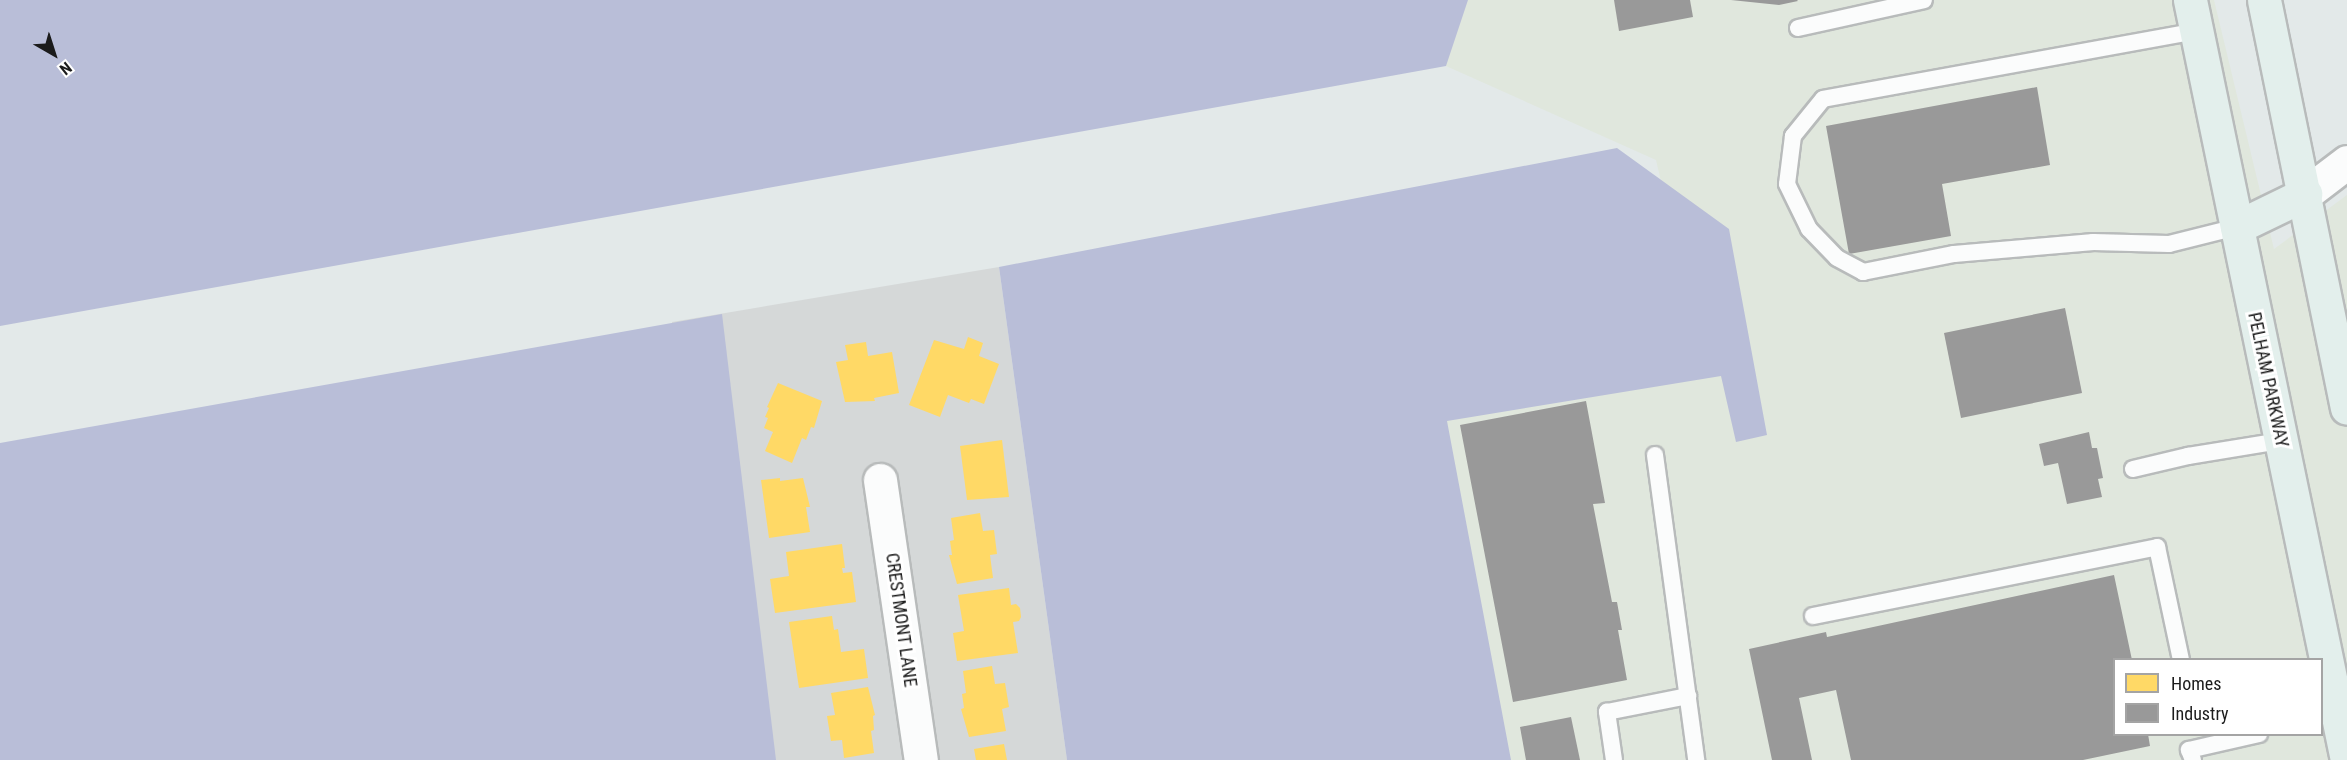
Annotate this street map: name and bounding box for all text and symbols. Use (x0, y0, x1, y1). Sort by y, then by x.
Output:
north arrow (24, 24, 84, 84)
text: N (56, 58, 75, 79)
street label: PELHAM PARKWAY (2243, 310, 2293, 450)
street label: CRESTMONT LANE (881, 551, 921, 689)
legend (2113, 658, 2323, 736)
text: Homes (2171, 673, 2221, 694)
text: Industry (2171, 703, 2229, 724)

